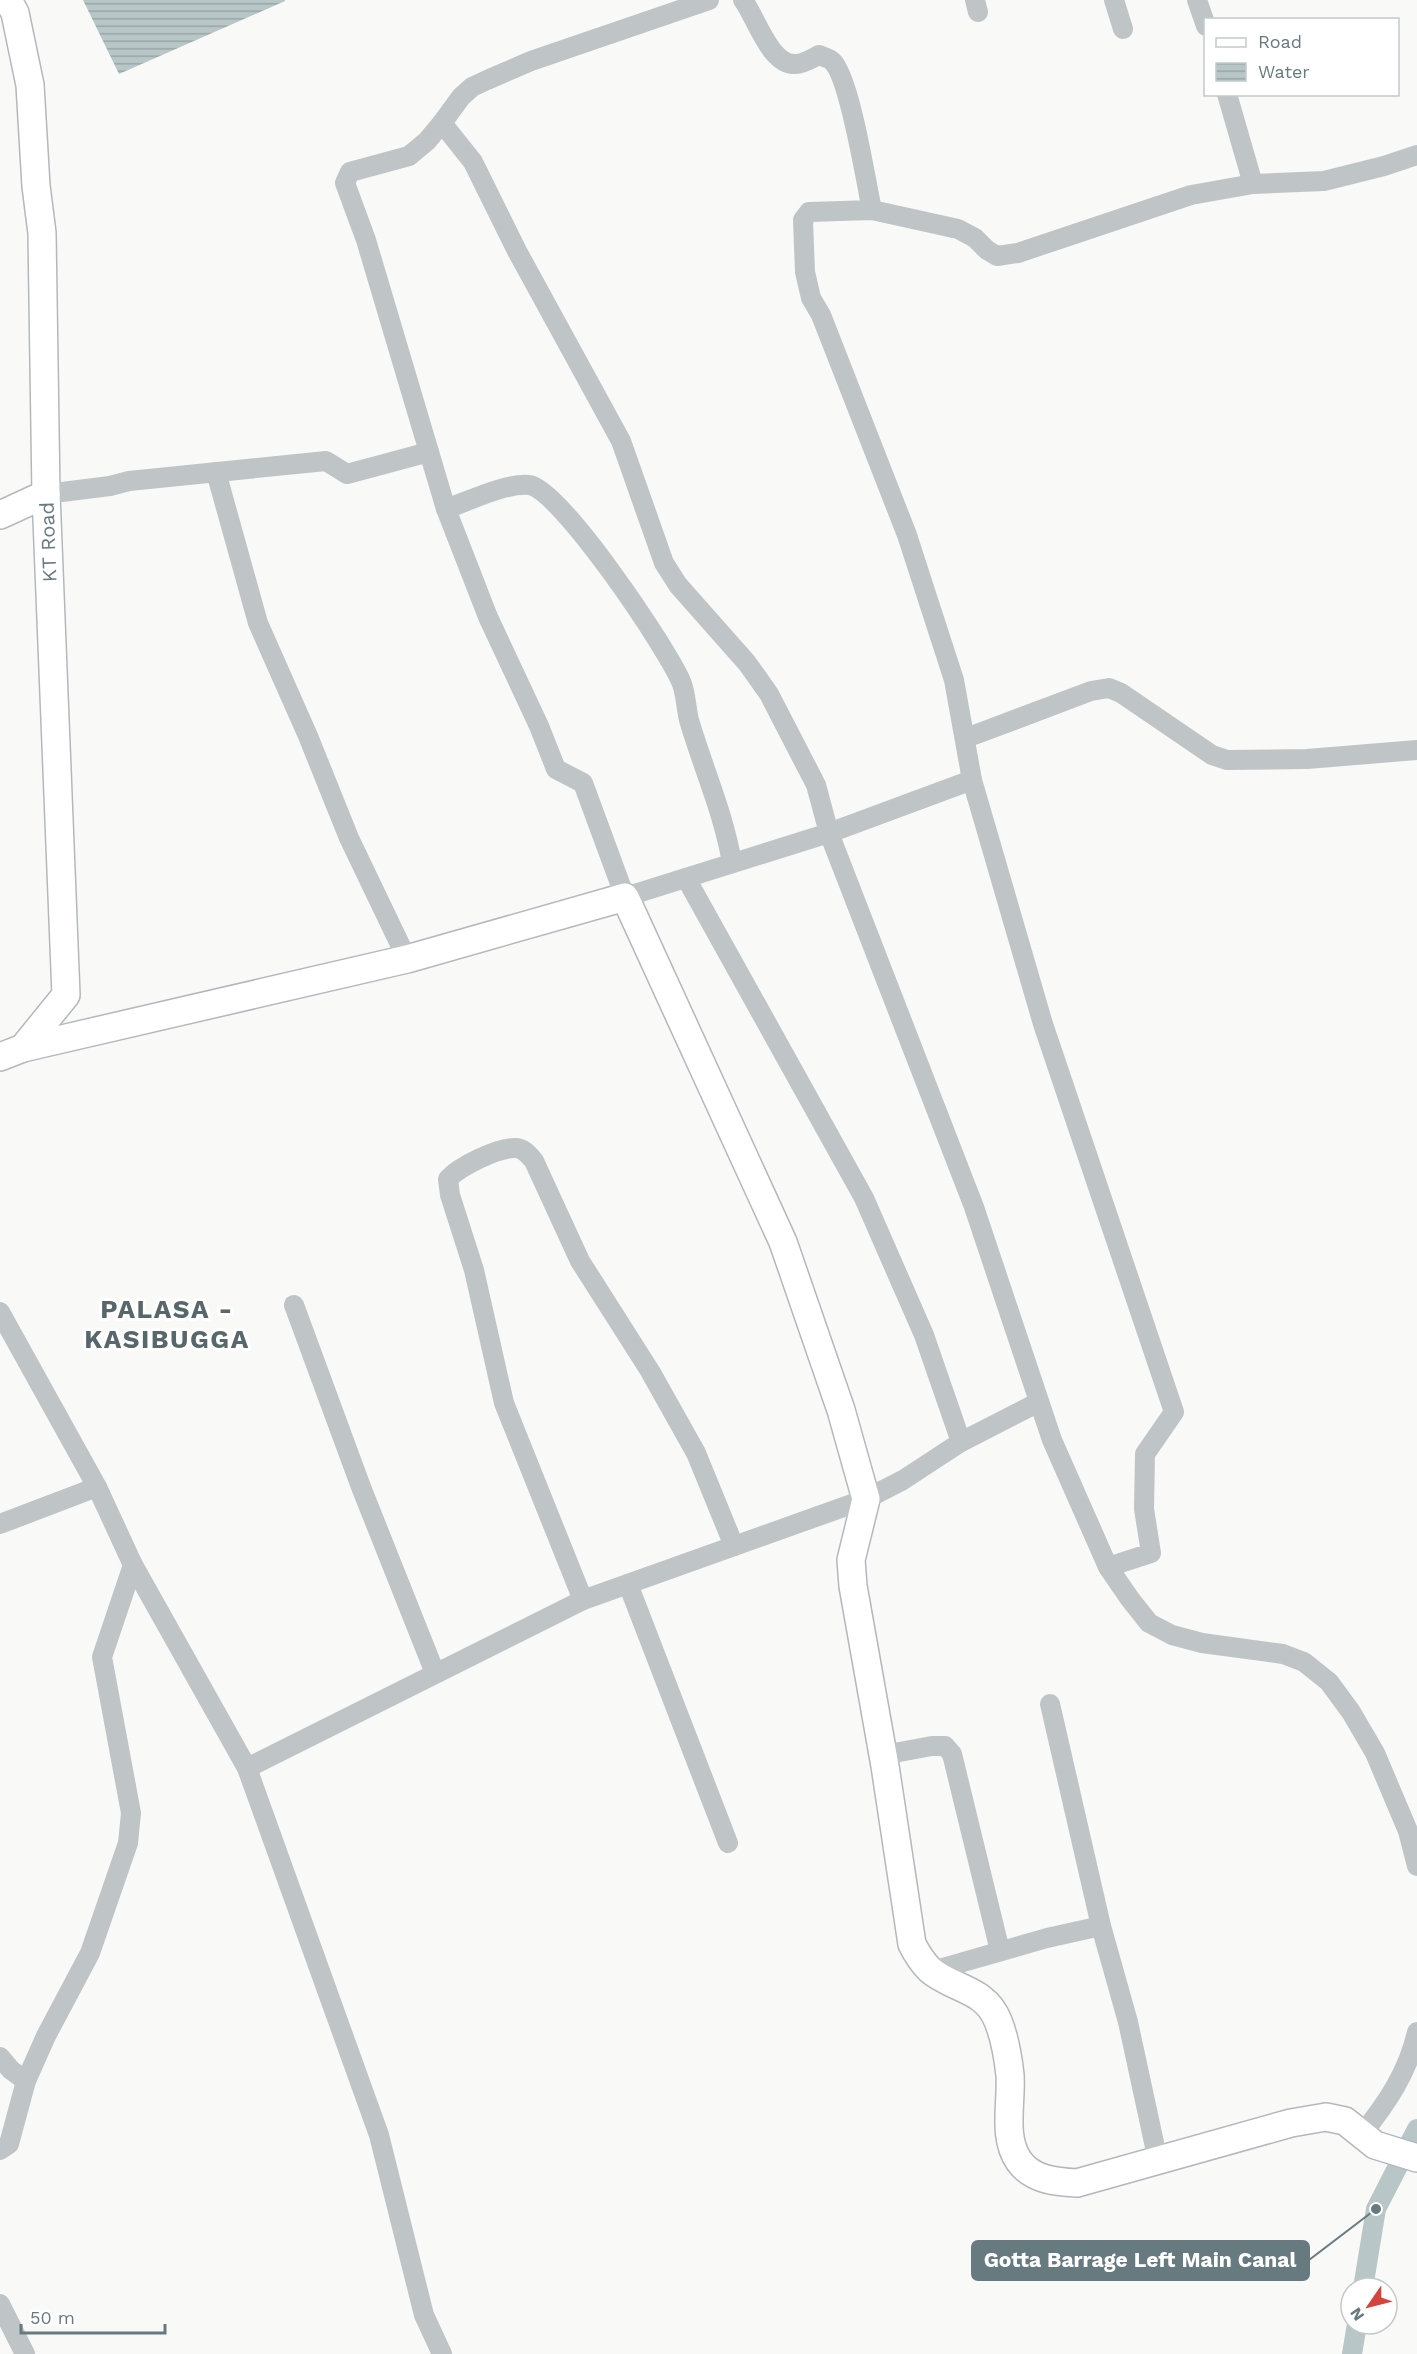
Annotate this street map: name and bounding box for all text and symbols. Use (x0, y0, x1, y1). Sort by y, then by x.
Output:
legend (1204, 18, 1399, 96)
text: Road (1258, 31, 1302, 52)
text: Water (1258, 61, 1310, 82)
street label: KT Road (35, 501, 61, 583)
district label: PALASA - KASIBUGGA (84, 1294, 250, 1354)
callout: Gotta Barrage Left Main Canal (972, 2241, 1309, 2280)
text: Gotta Barrage Left Main Canal (984, 2247, 1296, 2272)
north arrow (1339, 2276, 1399, 2336)
scale bar (21, 2297, 165, 2335)
text: N (1346, 2304, 1368, 2325)
text: 50 m (30, 2307, 75, 2328)

